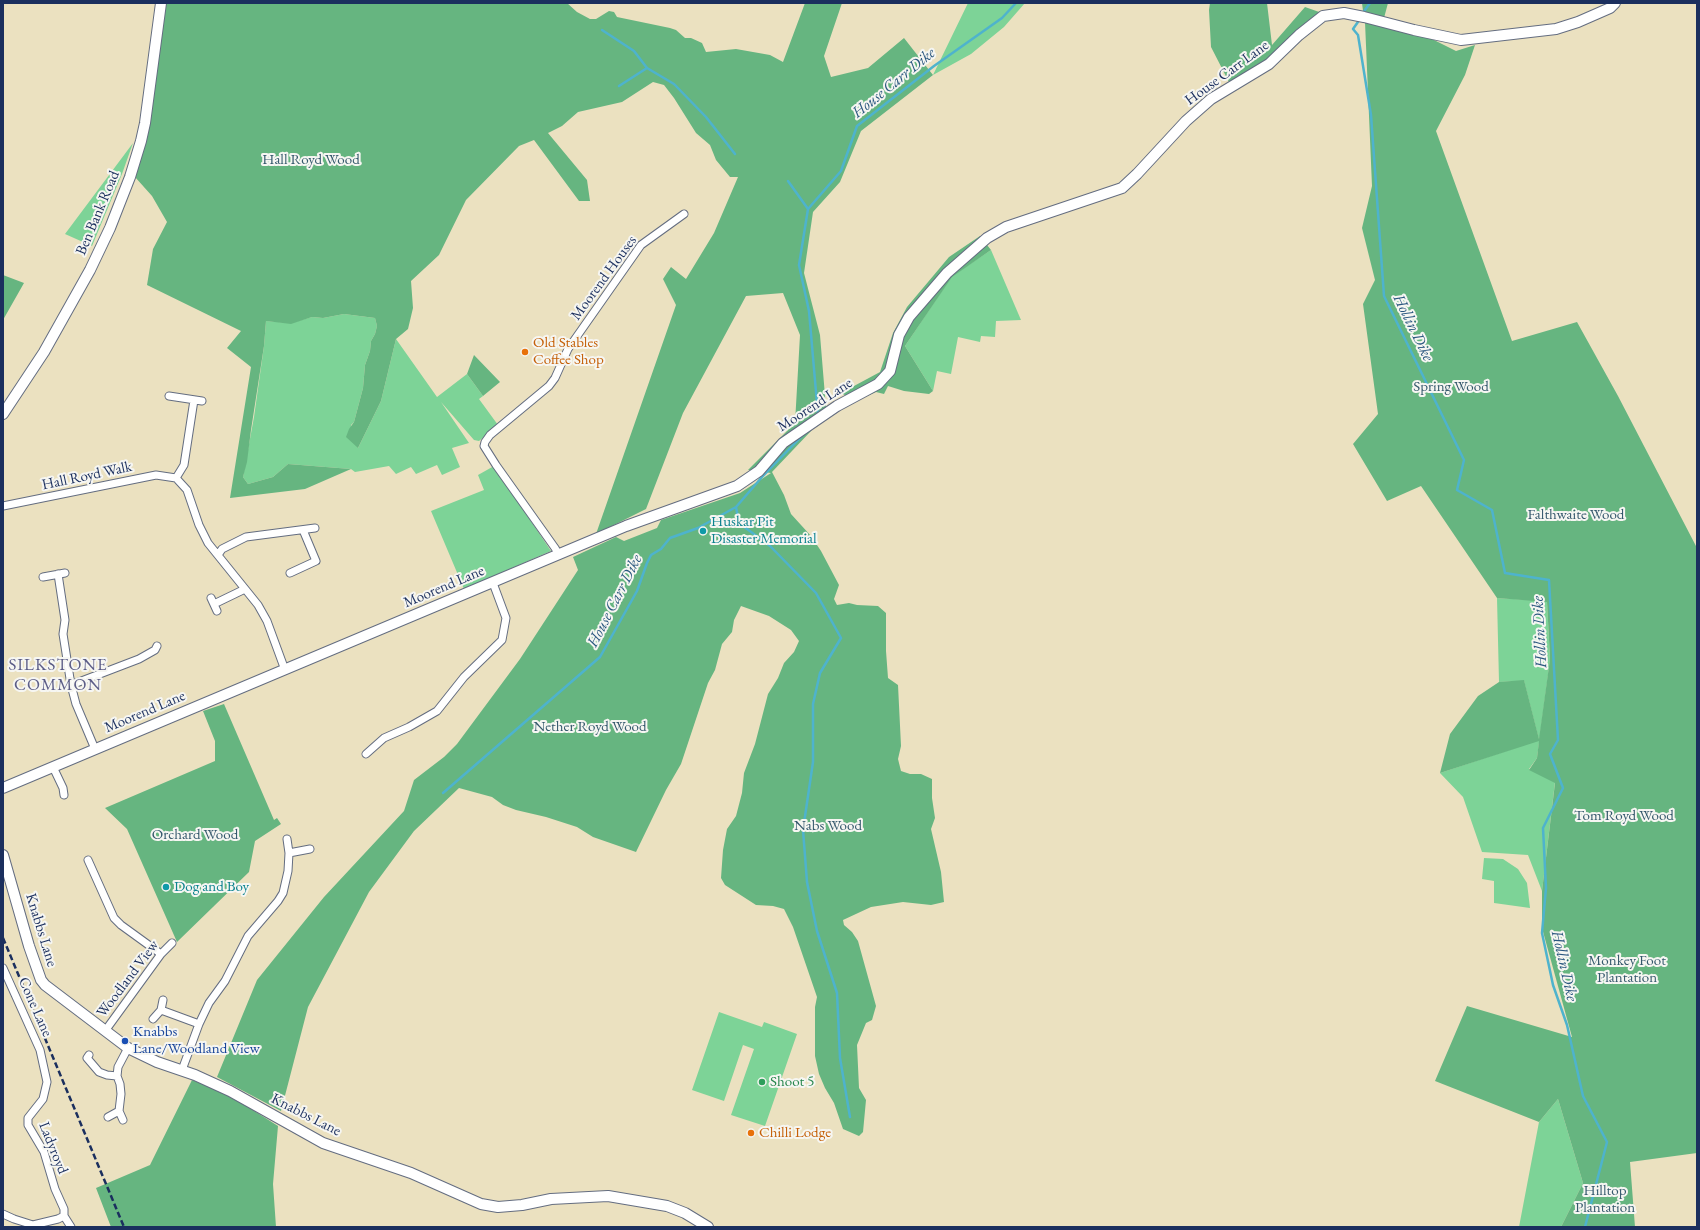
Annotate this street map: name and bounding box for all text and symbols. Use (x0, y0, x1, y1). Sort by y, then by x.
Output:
street label: House Carr Lane (1182, 37, 1272, 109)
water label: House Carr Dike (849, 44, 939, 122)
park label: Hall Royd Wood (262, 151, 360, 169)
street label: Ben Bank Road (72, 168, 124, 258)
street label: Moorend Houses (567, 232, 641, 324)
water label: Hollin Dike (1389, 291, 1437, 365)
place label: Old Stables Coffee Shop (533, 334, 604, 369)
marker: Old Stables Coffee Shop (520, 347, 530, 357)
street label: Moorend Lane (774, 374, 856, 436)
park label: Spring Wood (1413, 378, 1489, 396)
street label: Hall Royd Walk (40, 458, 134, 494)
park label: Falthwaite Wood (1528, 506, 1624, 524)
place label: Huskar Pit Disaster Memorial (711, 513, 817, 548)
marker: Huskar Pit Disaster Memorial (698, 526, 708, 536)
water label: House Carr Dike (583, 551, 647, 651)
street label: Moorend Lane (401, 562, 487, 612)
water label: Hollin Dike (1529, 596, 1551, 668)
district label: SILKSTONE COMMON (8, 655, 108, 695)
street label: Moorend Lane (102, 687, 188, 737)
park label: Nether Royd Wood (533, 718, 647, 736)
park label: Tom Royd Wood (1574, 807, 1674, 825)
park label: Nabs Wood (794, 817, 862, 835)
park label: Orchard Wood (152, 826, 238, 844)
place label: Dog and Boy (174, 878, 249, 896)
marker: Dog and Boy (161, 882, 171, 892)
street label: Knabbs Lane (21, 891, 61, 969)
water label: Hollin Dike (1547, 929, 1581, 1003)
street label: Woodland View (93, 937, 163, 1021)
park label: Monkey Foot Plantation (1588, 952, 1666, 987)
street label: Cone Lane (14, 974, 56, 1040)
place label: Knabbs Lane/Woodland View (133, 1023, 260, 1058)
marker: Knabbs Lane/Woodland View (120, 1036, 130, 1046)
place label: Shoot 5 (770, 1073, 814, 1091)
marker: Shoot 5 (757, 1077, 767, 1087)
street label: Knabbs Lane (268, 1090, 344, 1140)
street label: Ladyroyd (34, 1119, 72, 1177)
place label: Chilli Lodge (759, 1124, 831, 1142)
marker: Chilli Lodge (746, 1128, 756, 1138)
park label: Hilltop Plantation (1575, 1182, 1635, 1217)

